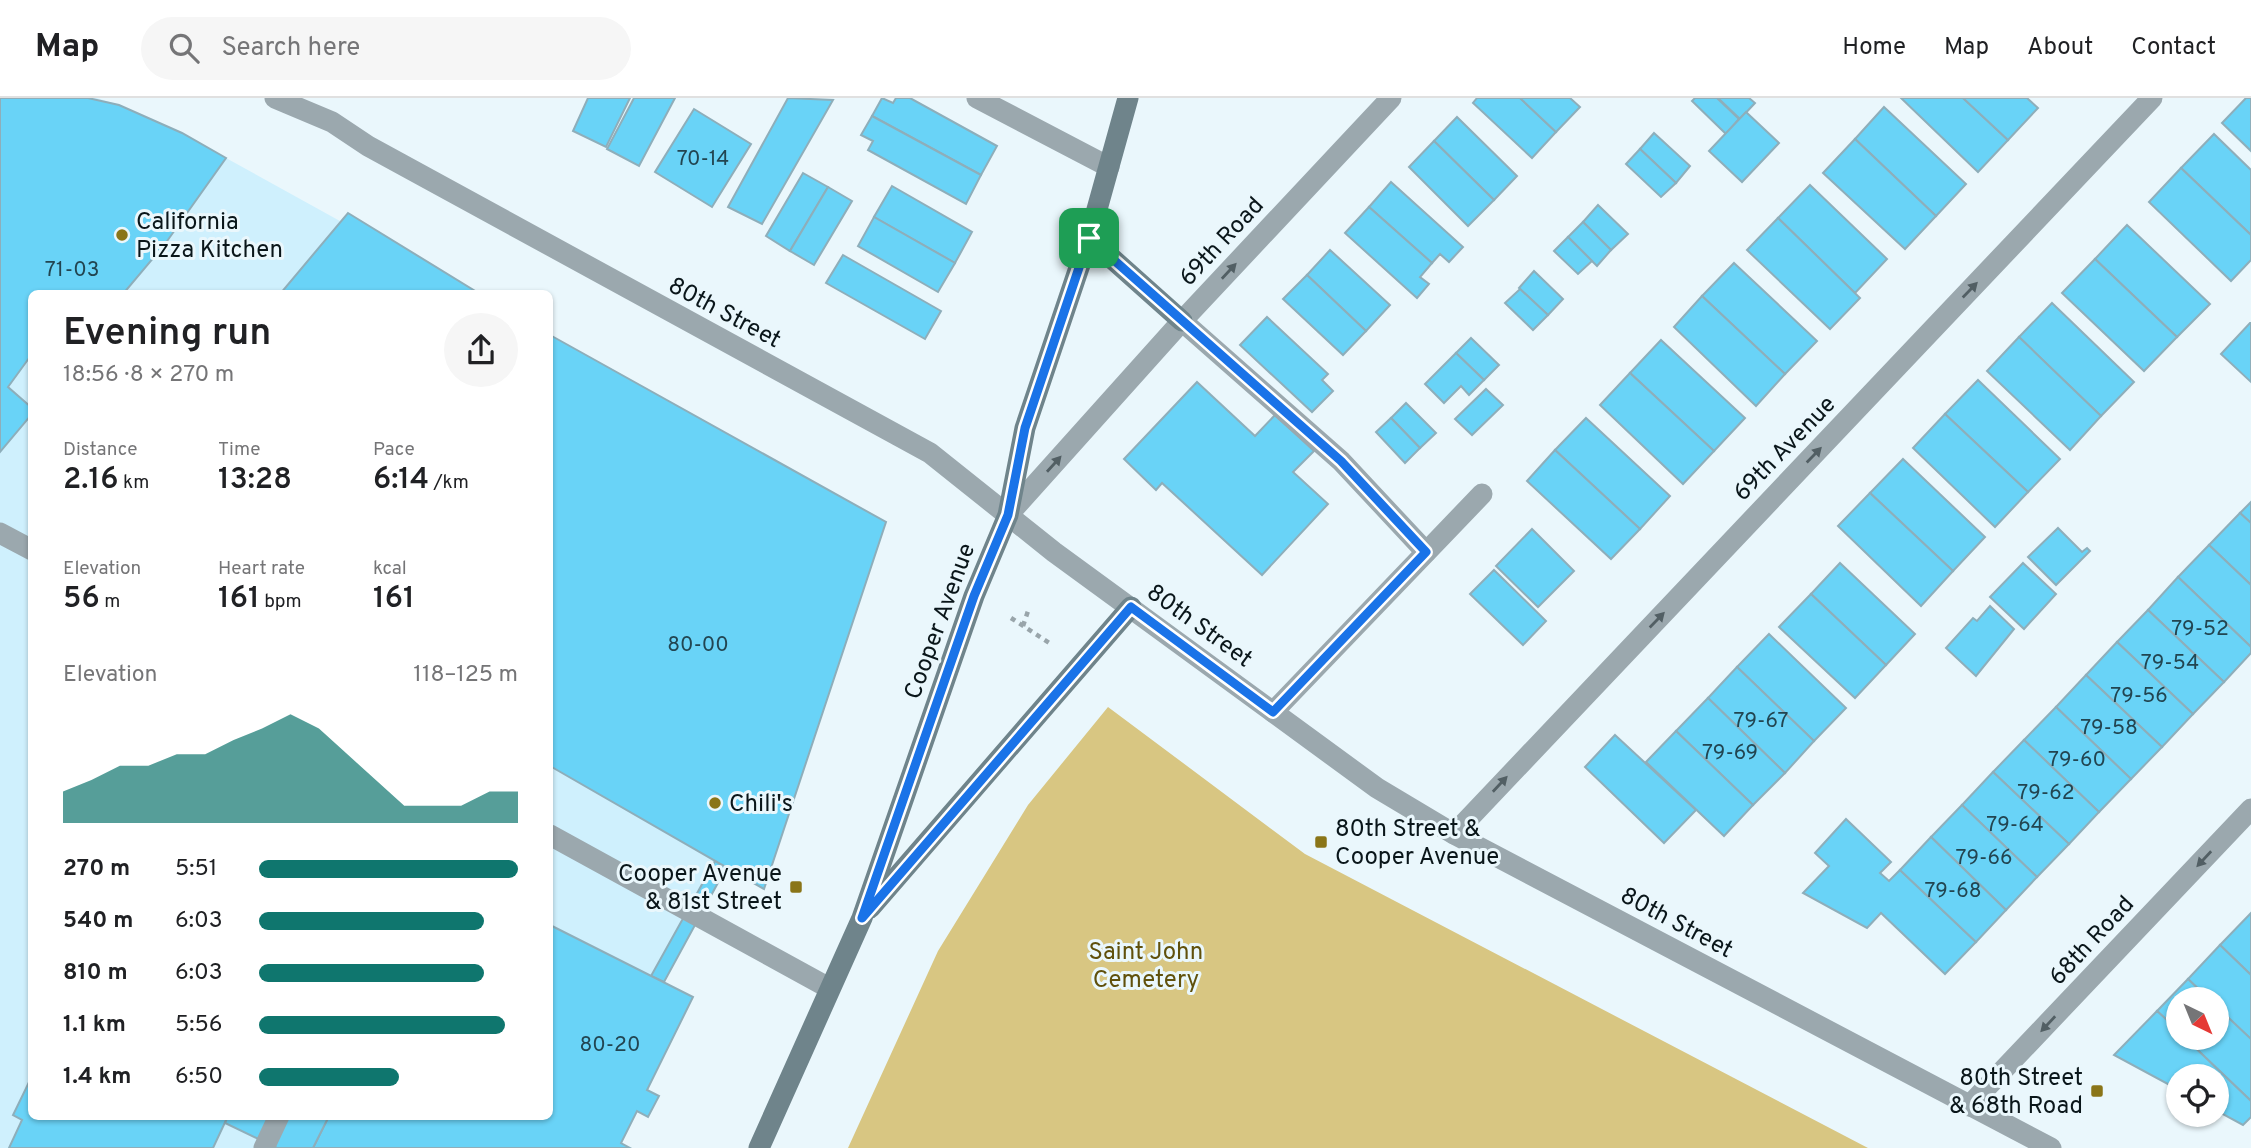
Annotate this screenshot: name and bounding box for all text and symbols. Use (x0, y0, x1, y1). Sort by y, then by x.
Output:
search box (141, 17, 631, 80)
text: Map (35, 27, 99, 69)
icon: search (165, 29, 203, 67)
text: Search here (221, 32, 360, 65)
text: Home (1842, 33, 1906, 63)
text: Map (1944, 33, 1989, 63)
text: About (2027, 33, 2093, 63)
text: Contact (2131, 33, 2216, 63)
house number: 70-14 (677, 146, 729, 173)
street label: 69th Road (1174, 191, 1271, 293)
place label: California Pizza Kitchen (136, 208, 283, 266)
pin (1059, 208, 1119, 268)
icon: arrive (1070, 219, 1108, 257)
marker: California Pizza Kitchen (114, 227, 130, 243)
house number: 71-03 (45, 257, 99, 284)
one-way arrow (1221, 262, 1237, 280)
street label: 80th Street (662, 271, 786, 356)
one-way arrow (1962, 281, 1979, 298)
text: Evening run (63, 310, 271, 359)
button: share (444, 313, 518, 387)
text: 18:56 · 8 × 270 m (63, 361, 234, 390)
street label: 69th Avenue (1728, 390, 1843, 508)
text: Distance (63, 438, 138, 462)
text: Time (218, 438, 261, 462)
text: Pace (373, 438, 415, 462)
one-way arrow (1805, 446, 1822, 463)
one-way arrow (1046, 456, 1061, 473)
text: 2.16 (63, 462, 118, 499)
text: 13:28 (218, 462, 292, 499)
text: 6:14 (373, 462, 429, 499)
text: km (118, 471, 149, 495)
text: /km (429, 471, 469, 495)
street label: Cooper Avenue (899, 539, 983, 704)
text: Elevation (63, 557, 141, 581)
text: Heart rate (218, 557, 305, 581)
text: kcal (373, 557, 407, 581)
street label: 80th Street (1140, 578, 1258, 675)
text: 56 (63, 581, 100, 618)
text: 161 (218, 581, 260, 618)
text: 161 (373, 581, 415, 618)
text: m (100, 590, 120, 614)
text: bpm (260, 590, 302, 614)
one-way arrow (1649, 611, 1665, 628)
house number: 79-52 (2171, 616, 2229, 643)
house number: 80-00 (667, 632, 729, 659)
house number: 79-54 (2141, 650, 2199, 677)
text: Elevation (63, 661, 158, 690)
text: 118–125 m (413, 661, 518, 690)
house number: 79-56 (2110, 683, 2168, 710)
house number: 79-67 (1734, 708, 1789, 735)
house number: 79-58 (2080, 715, 2138, 742)
house number: 79-69 (1702, 740, 1758, 767)
house number: 79-60 (2048, 747, 2106, 774)
one-way arrow (1492, 776, 1509, 793)
house number: 79-62 (2017, 780, 2075, 807)
place label: Chili's (729, 790, 793, 820)
marker: Chili's (707, 795, 723, 811)
house number: 79-64 (1986, 812, 2044, 839)
place label: 80th Street & Cooper Avenue (1335, 815, 1499, 873)
marker: 80th Street & Cooper Avenue (1313, 834, 1329, 850)
house number: 79-66 (1956, 845, 2012, 872)
one-way arrow (2196, 850, 2212, 867)
text: 270 m (63, 855, 130, 884)
text: 5:51 (175, 855, 217, 884)
place label: Cooper Avenue & 81st Street (618, 860, 782, 918)
house number: 79-68 (1924, 878, 1982, 905)
marker: Cooper Avenue & 81st Street (788, 879, 804, 895)
street label: 80th Street (1614, 881, 1738, 966)
street label: 68th Road (2043, 890, 2142, 993)
text: 540 m (63, 907, 133, 936)
text: 6:03 (175, 907, 223, 936)
park label: Saint John Cemetery (1089, 938, 1203, 996)
text: 810 m (63, 959, 128, 988)
text: 6:03 (175, 959, 223, 988)
north arrow (2166, 987, 2230, 1050)
map controls (2166, 987, 2229, 1127)
text: 1.1 km (63, 1011, 126, 1040)
text: 5:56 (175, 1011, 222, 1040)
one-way arrow (2040, 1015, 2056, 1032)
house number: 80-20 (580, 1032, 640, 1059)
text: 1.4 km (63, 1063, 131, 1092)
text: 6:50 (175, 1063, 223, 1092)
place label: 80th Street & 68th Road (1949, 1064, 2083, 1122)
button: locate (2166, 1064, 2229, 1127)
marker: 80th Street & 68th Road (2089, 1083, 2105, 1099)

